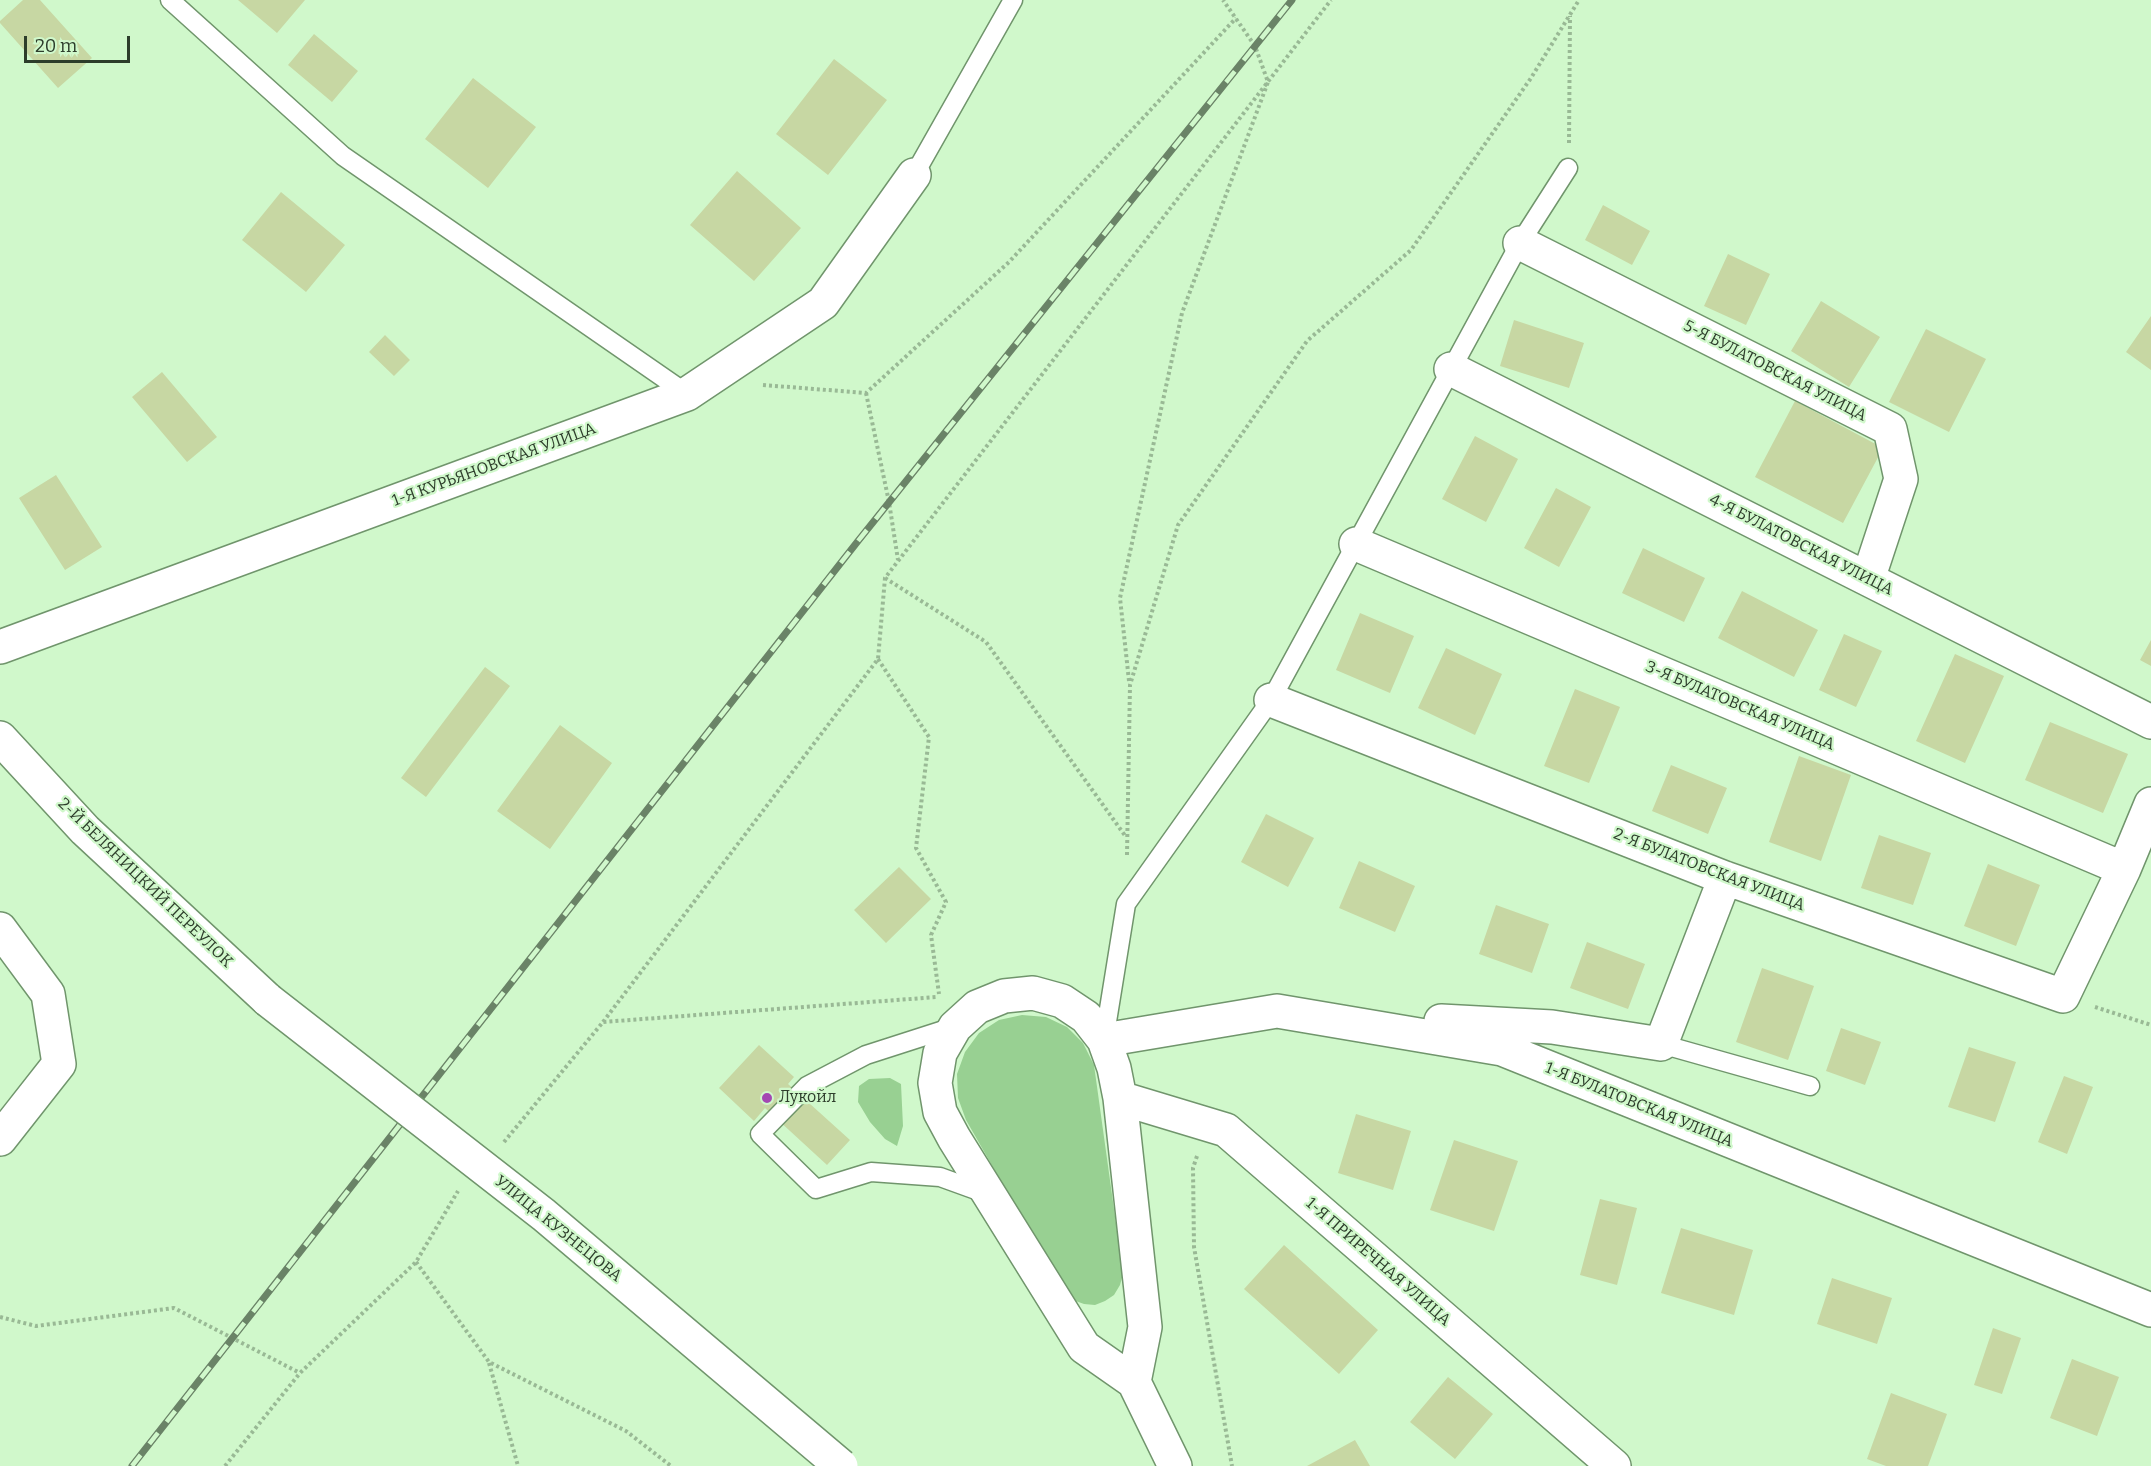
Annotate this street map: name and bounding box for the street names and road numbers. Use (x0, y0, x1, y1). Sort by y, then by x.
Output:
street label: 5-Я БУЛАТОВСКАЯ УЛИЦА (1680, 316, 1870, 426)
street label: 1-Я КУРЬЯНОВСКАЯ УЛИЦА (390, 419, 598, 511)
street label: 4-Я БУЛАТОВСКАЯ УЛИЦА (1706, 490, 1896, 600)
street label: 3-Я БУЛАТОВСКАЯ УЛИЦА (1643, 657, 1837, 755)
street label: 2-Й БЕЛЯНИЦКИЙ ПЕРЕУЛОК (54, 794, 236, 972)
street label: 2-Я БУЛАТОВСКАЯ УЛИЦА (1611, 825, 1807, 915)
street label: 1-Я БУЛАТОВСКАЯ УЛИЦА (1542, 1058, 1736, 1152)
street label: УЛИЦА КУЗНЕЦОВА (491, 1172, 625, 1286)
street label: 1-Я ПРИРЕЧНАЯ УЛИЦА (1302, 1194, 1454, 1330)

